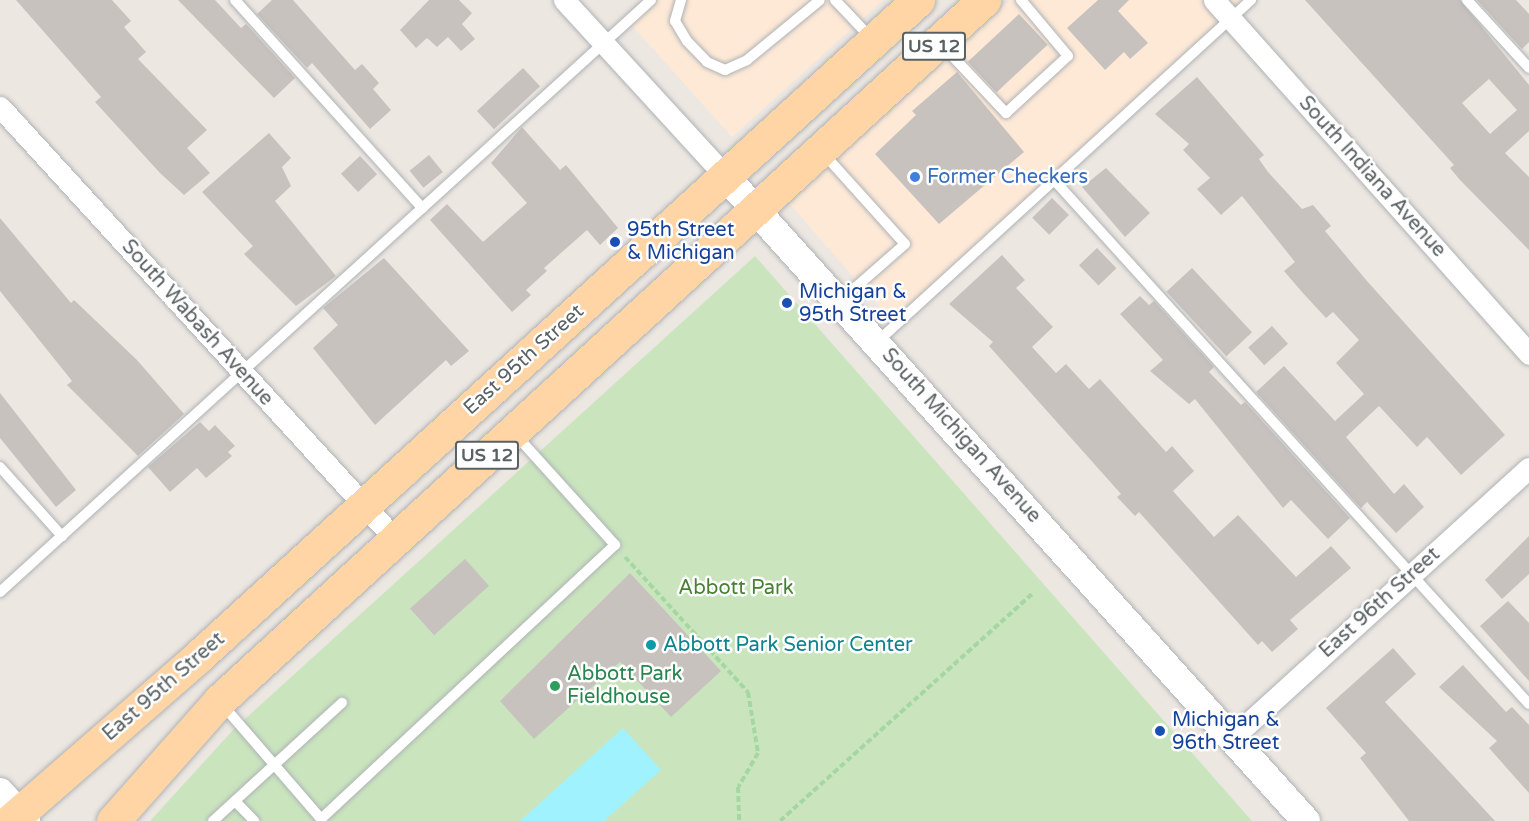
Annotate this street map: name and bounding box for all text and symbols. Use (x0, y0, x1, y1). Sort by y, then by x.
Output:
road number: US 12 (901, 31, 967, 61)
street label: South Indiana Avenue (1293, 92, 1451, 262)
place label: Former Checkers (927, 165, 1088, 189)
marker: Former Checkers (908, 170, 922, 184)
place label: 95th Street & Michigan (627, 219, 735, 266)
street label: South Wabash Avenue (116, 235, 278, 411)
marker: 95th Street & Michigan (608, 235, 622, 249)
place label: Michigan & 95th Street (799, 280, 907, 327)
marker: Michigan & 95th Street (780, 296, 794, 310)
street label: East 95th Street (459, 300, 589, 420)
street label: South Michigan Avenue (876, 344, 1046, 528)
road number: US 12 (454, 440, 520, 470)
street label: East 96th Street (1315, 543, 1445, 663)
park label: Abbott Park (678, 576, 794, 600)
street label: East 95th Street (98, 628, 230, 746)
place label: Abbott Park Senior Center (663, 633, 913, 657)
marker: Abbott Park Senior Center (644, 638, 658, 652)
place label: Abbott Park Fieldhouse (567, 662, 682, 709)
marker: Abbott Park Fieldhouse (548, 679, 562, 693)
place label: Michigan & 96th Street (1172, 708, 1280, 755)
marker: Michigan & 96th Street (1153, 724, 1167, 738)

